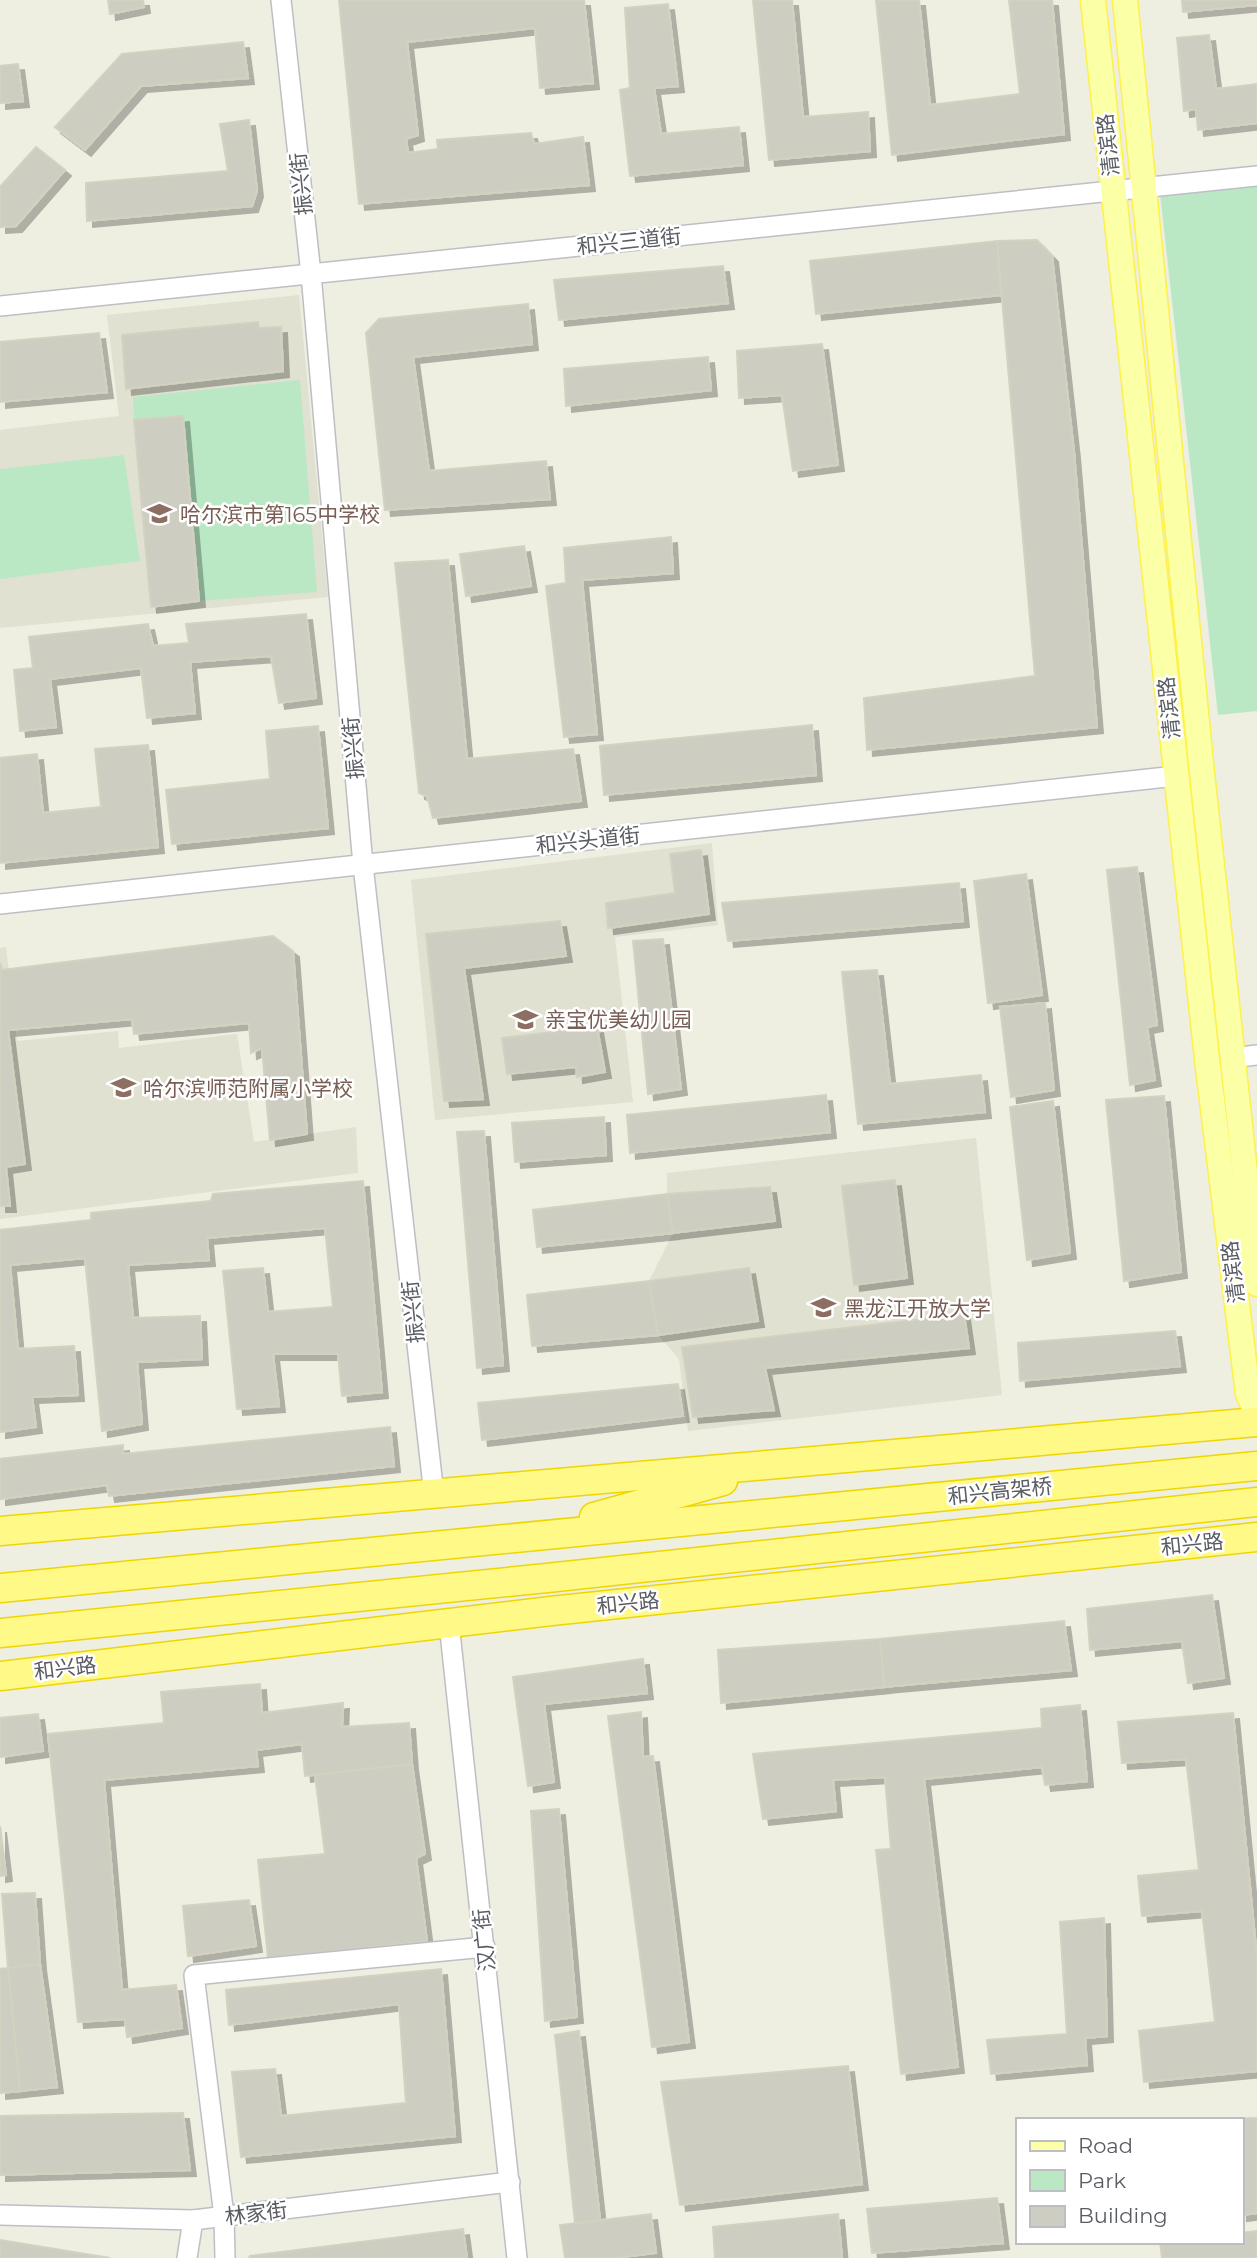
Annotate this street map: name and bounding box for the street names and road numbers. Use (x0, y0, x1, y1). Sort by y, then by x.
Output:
street label: 清滨路 (1092, 112, 1124, 178)
street label: 振兴街 (285, 151, 317, 217)
street label: 和兴三道街 (575, 223, 683, 259)
street label: 清滨路 (1153, 675, 1185, 741)
street label: 振兴街 (338, 716, 368, 780)
street label: 和兴头道街 (534, 822, 642, 858)
street label: 清滨路 (1217, 1239, 1249, 1305)
street label: 振兴街 (397, 1279, 429, 1345)
street label: 和兴高架桥 (946, 1473, 1054, 1509)
street label: 和兴路 (1159, 1528, 1225, 1560)
street label: 和兴路 (595, 1587, 661, 1619)
street label: 和兴路 (32, 1652, 98, 1684)
street label: 汉广街 (468, 1907, 500, 1973)
street label: 林家街 (223, 2197, 289, 2229)

